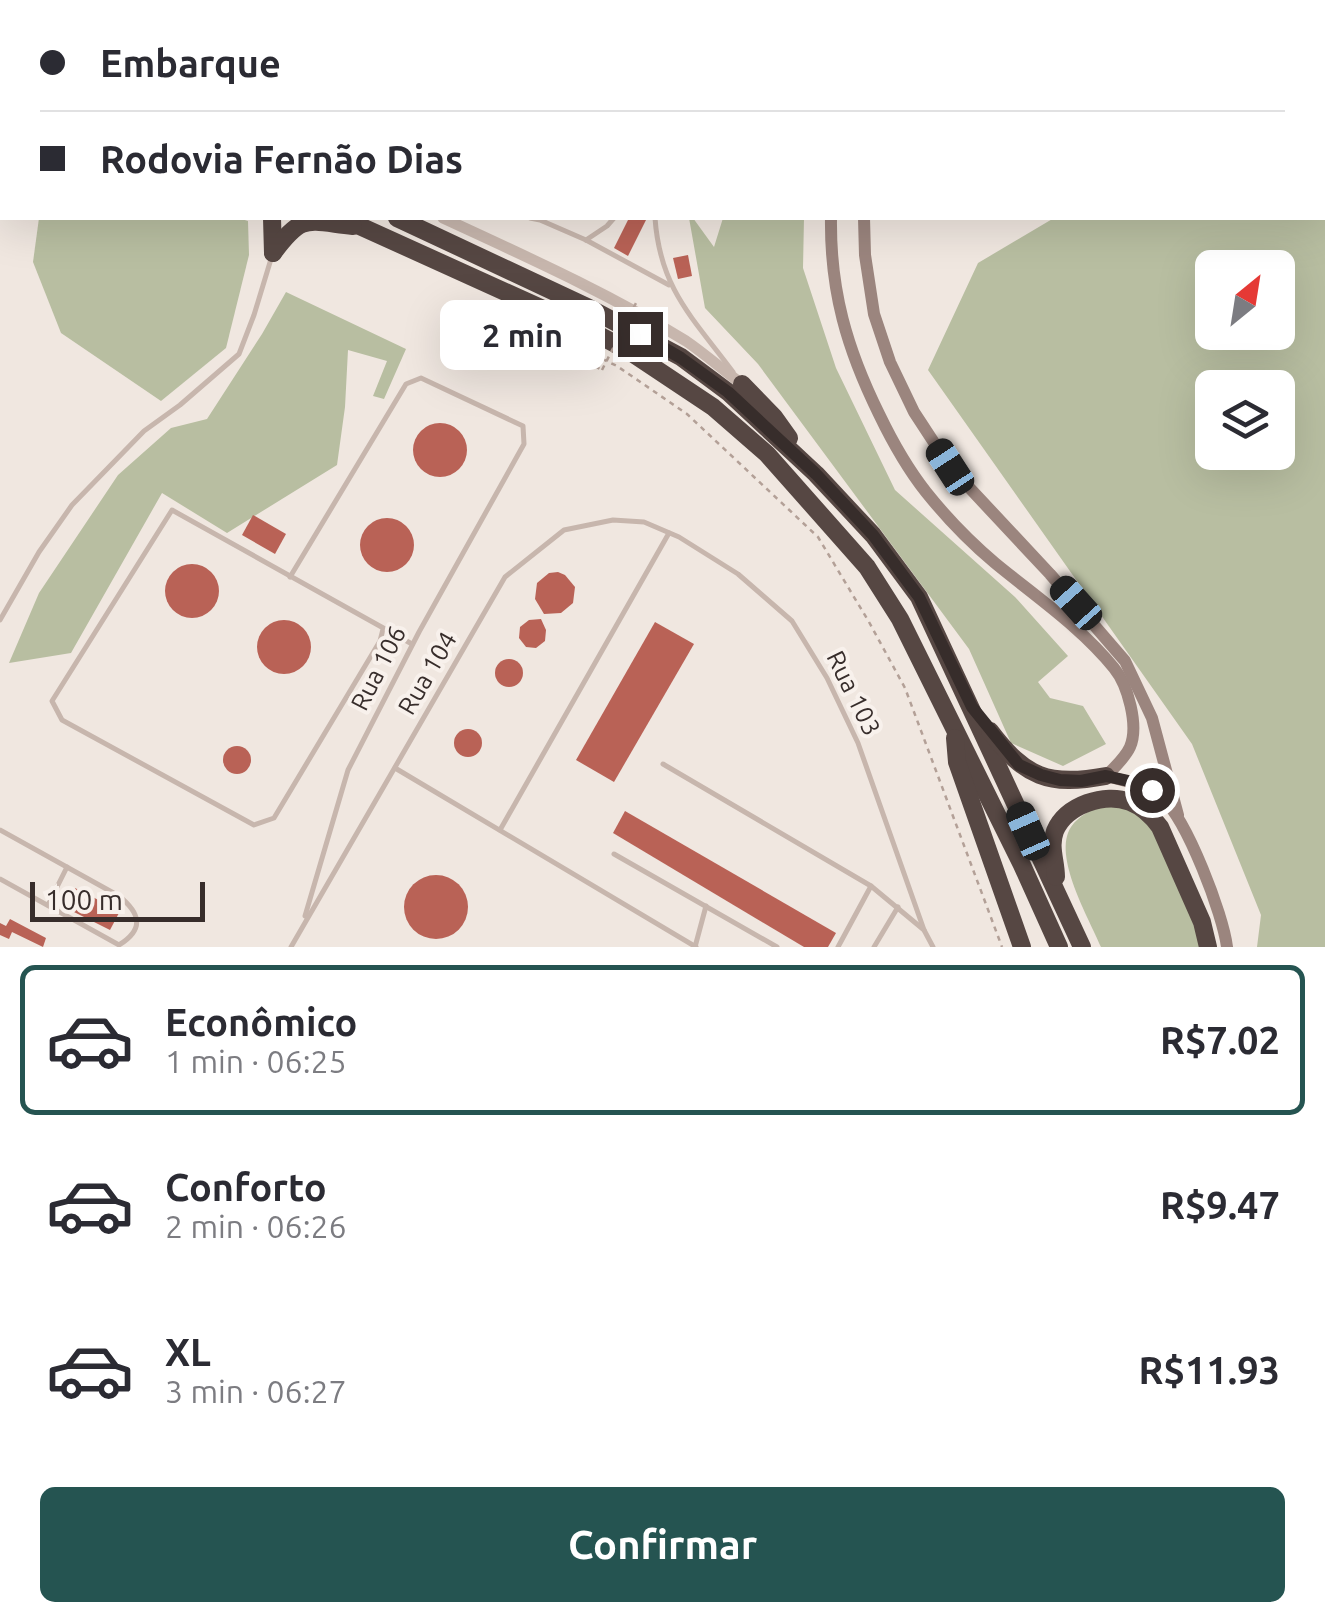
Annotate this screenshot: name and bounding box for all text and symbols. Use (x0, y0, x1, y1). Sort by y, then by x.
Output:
text: Embarque (100, 42, 281, 84)
text: Rodovia Fernão Dias (100, 138, 463, 180)
north arrow (1195, 250, 1295, 350)
map controls (1195, 250, 1295, 470)
callout: 2 min (440, 299, 605, 369)
route end (618, 312, 663, 357)
text: 2 min (482, 317, 563, 353)
button: layers (1195, 370, 1295, 470)
car (921, 434, 979, 500)
car (1045, 571, 1107, 635)
street label: Rua 106 (345, 621, 411, 715)
street label: Rua 104 (392, 627, 462, 719)
street label: Rua 103 (822, 646, 886, 740)
route start (1130, 768, 1175, 813)
car (1002, 797, 1054, 865)
scale bar (30, 877, 205, 921)
text: 100 m (45, 884, 123, 915)
icon: car (45, 995, 135, 1085)
text: Econômico (165, 1001, 357, 1043)
text: R$7.02 (1160, 1019, 1280, 1061)
text: 1 min · 06:25 (165, 1043, 347, 1079)
icon: car (45, 1160, 135, 1250)
text: Conforto (165, 1166, 327, 1208)
text: R$9.47 (1160, 1184, 1280, 1226)
text: 2 min · 06:26 (165, 1208, 347, 1244)
icon: car (45, 1325, 135, 1415)
text: XL (165, 1331, 211, 1373)
text: R$11.93 (1139, 1349, 1280, 1391)
text: 3 min · 06:27 (165, 1373, 347, 1409)
button: Confirmar (40, 1487, 1285, 1602)

